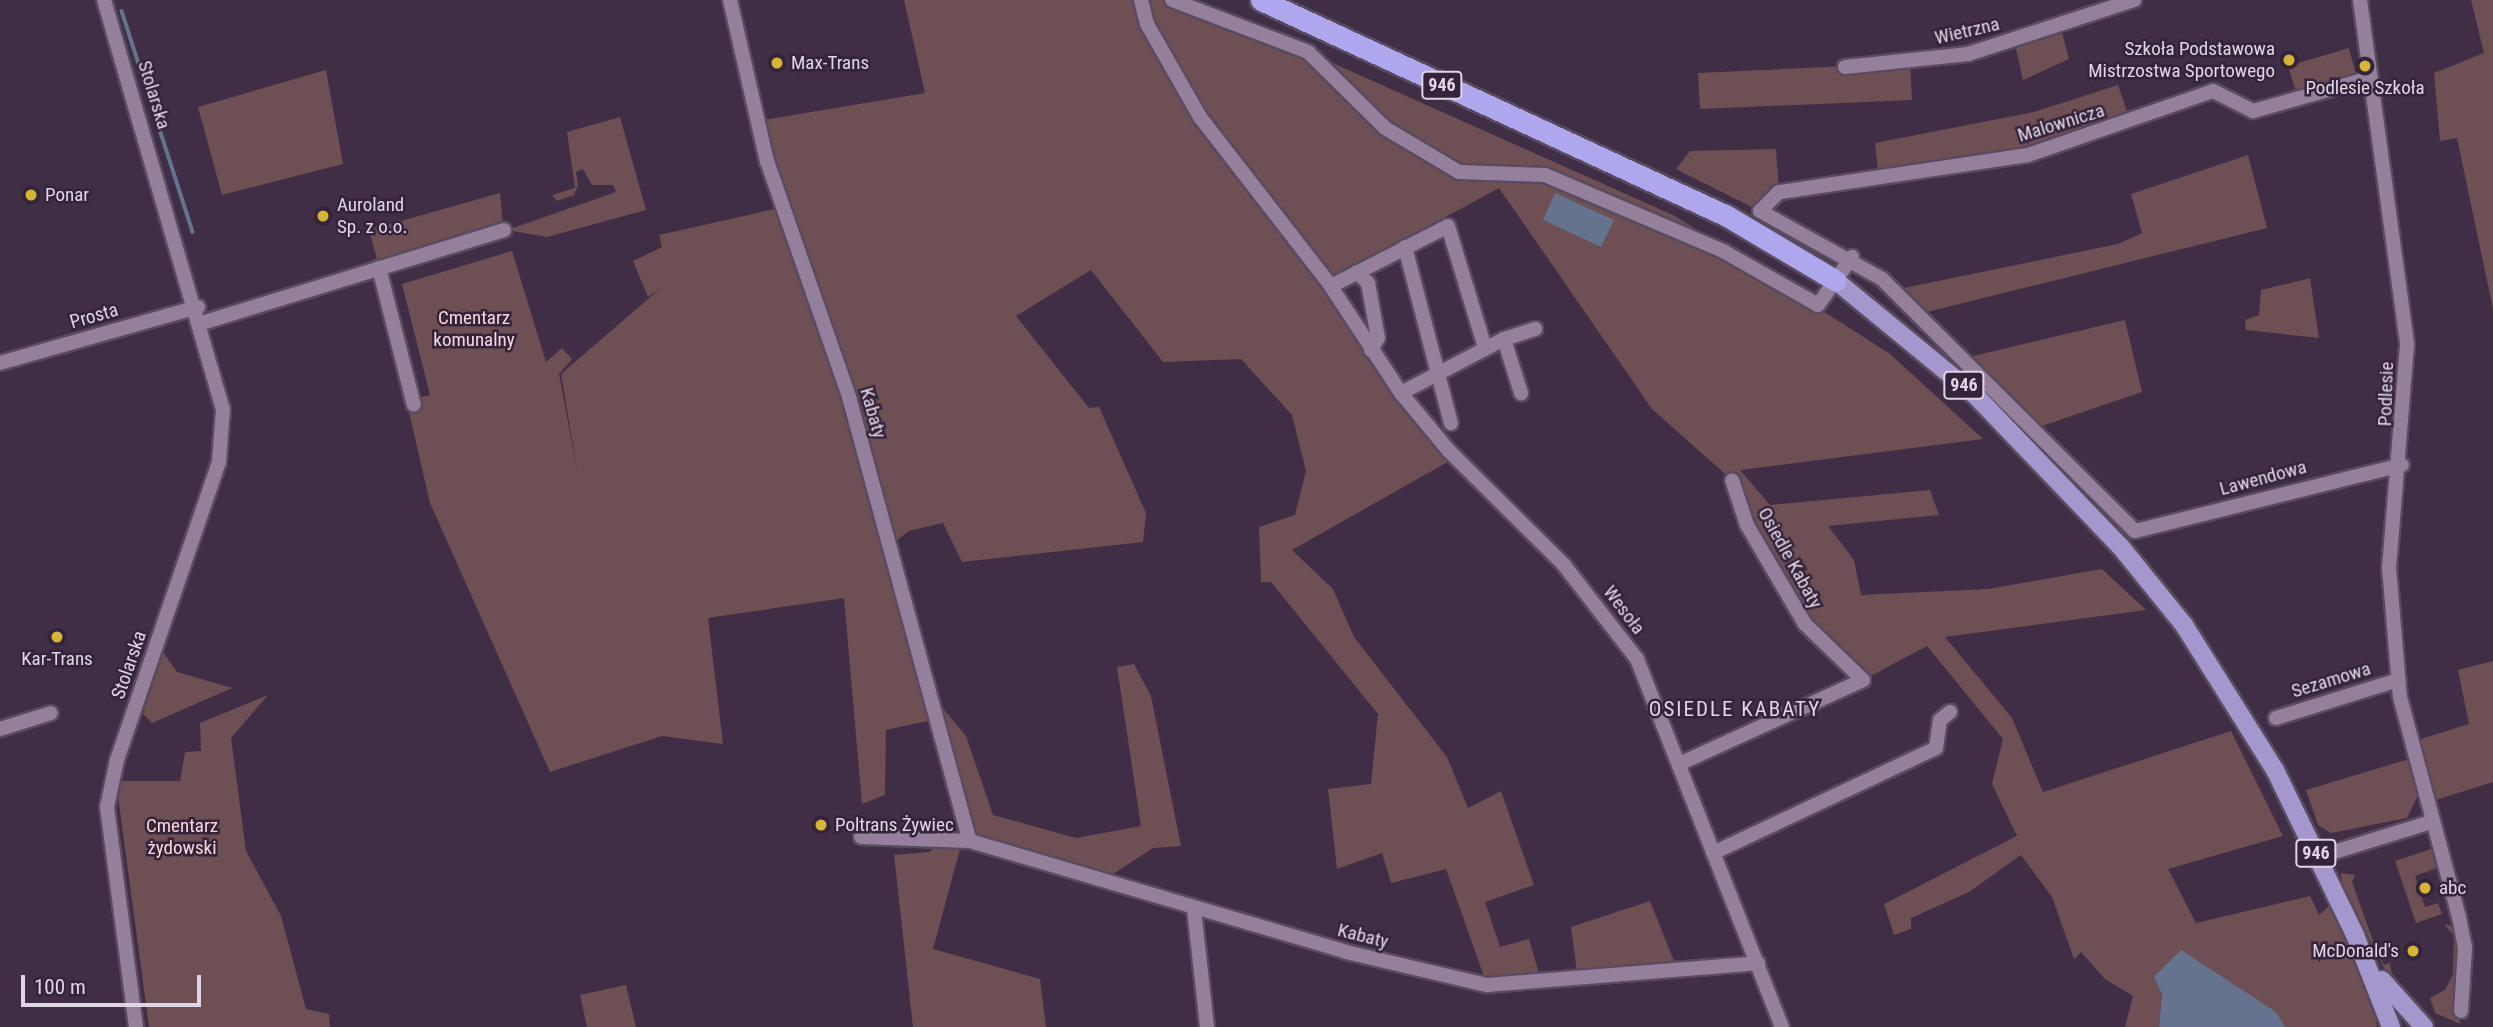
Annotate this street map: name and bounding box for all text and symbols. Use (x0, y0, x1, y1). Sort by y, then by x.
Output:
street label: Wietrzna (1932, 12, 2002, 50)
place label: Szkoła Podstawowa Mistrzostwa Sportowego (2088, 38, 2275, 82)
place label: Max-Trans (791, 52, 869, 74)
marker: Szkoła Podstawowa Mistrzostwa Sportowego (2281, 52, 2297, 68)
marker: Max-Trans (769, 55, 785, 71)
street label: Stolarska (133, 58, 175, 132)
marker: Podlesie Szkoła (2357, 58, 2373, 74)
road number: 946 (1421, 70, 1463, 100)
place label: Podlesie Szkoła (2305, 77, 2425, 99)
street label: Malownicza (2015, 99, 2107, 147)
place label: Ponar (45, 184, 89, 206)
marker: Ponar (23, 187, 39, 203)
place label: Auroland Sp. z o.o. (337, 194, 407, 238)
marker: Auroland Sp. z o.o. (315, 208, 331, 224)
street label: Prosta (67, 298, 121, 334)
park label: Cmentarz komunalny (433, 307, 515, 351)
street label: Podlesie (2373, 361, 2399, 427)
road number: 946 (1943, 370, 1985, 400)
street label: Kabaty (855, 385, 891, 441)
street label: Lawendowa (2217, 455, 2309, 501)
street label: Osiedle Kabaty (1753, 504, 1827, 612)
street label: Wesoła (1598, 581, 1650, 639)
street label: Stolarska (107, 628, 151, 702)
marker: Kar-Trans (49, 629, 65, 645)
place label: Kar-Trans (21, 648, 93, 670)
street label: Sezamowa (2289, 657, 2373, 703)
district label: OSIEDLE KABATY (1651, 696, 1819, 722)
place label: Poltrans Żywiec (835, 814, 954, 836)
park label: Cmentarz żydowski (146, 815, 218, 859)
marker: Poltrans Żywiec (813, 817, 829, 833)
road number: 946 (2295, 838, 2337, 868)
place label: abc (2439, 877, 2466, 899)
marker: abc (2417, 880, 2433, 896)
street label: Kabaty (1335, 919, 1391, 953)
place label: McDonald's (2312, 940, 2399, 962)
marker: McDonald's (2405, 943, 2421, 959)
scale bar (24, 960, 205, 1004)
text: 100 m (34, 975, 86, 999)

